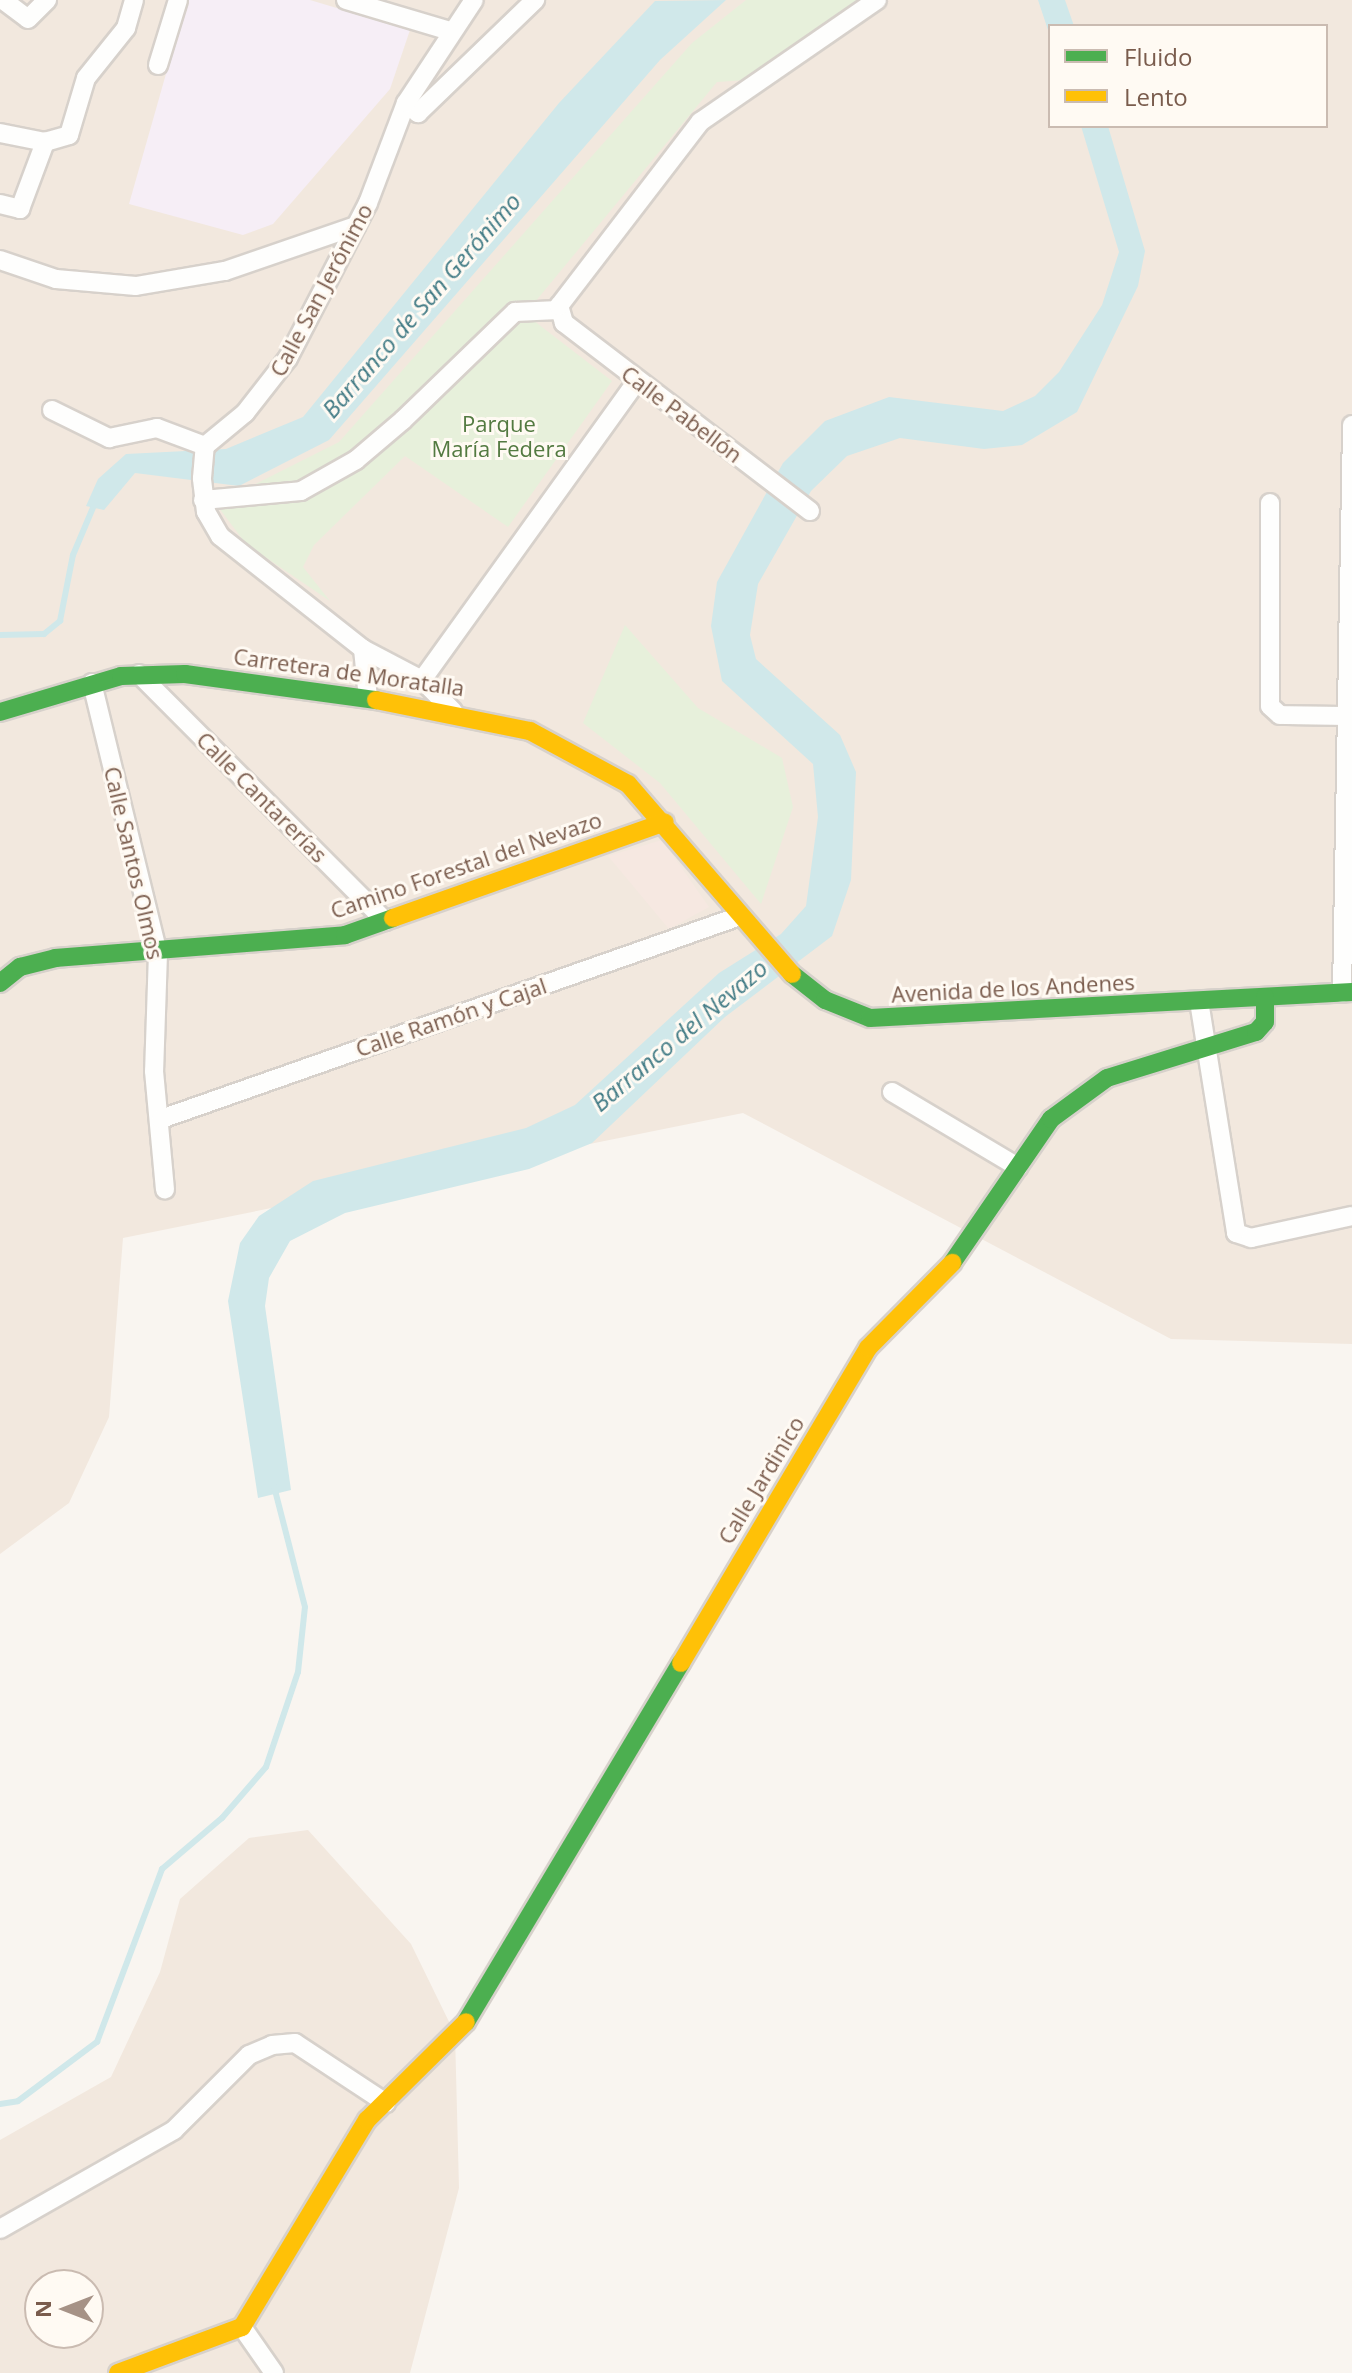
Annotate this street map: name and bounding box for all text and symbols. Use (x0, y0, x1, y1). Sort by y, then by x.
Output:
legend (1048, 24, 1328, 128)
text: Fluido (1124, 40, 1192, 73)
text: Lento (1124, 80, 1188, 113)
water label: Barranco de San Gerónimo (316, 187, 526, 423)
street label: Calle San Jerónimo (264, 199, 378, 381)
street label: Calle Pabellón (616, 360, 748, 468)
park label: Parque María Federa (431, 410, 567, 462)
street label: Carretera de Moratalla (232, 643, 466, 701)
street label: Calle Cantarerías (191, 726, 333, 868)
street label: Calle Santos Olmos (99, 764, 169, 962)
street label: Camino Forestal del Nevazo (327, 806, 605, 924)
water label: Barranco del Nevazo (585, 953, 773, 1117)
street label: Avenida de los Andenes (891, 968, 1135, 1008)
street label: Calle Ramón y Cajal (352, 972, 550, 1062)
street label: Calle Jardinico (713, 1411, 809, 1549)
north arrow (24, 2269, 104, 2349)
text: N (27, 2300, 57, 2318)

